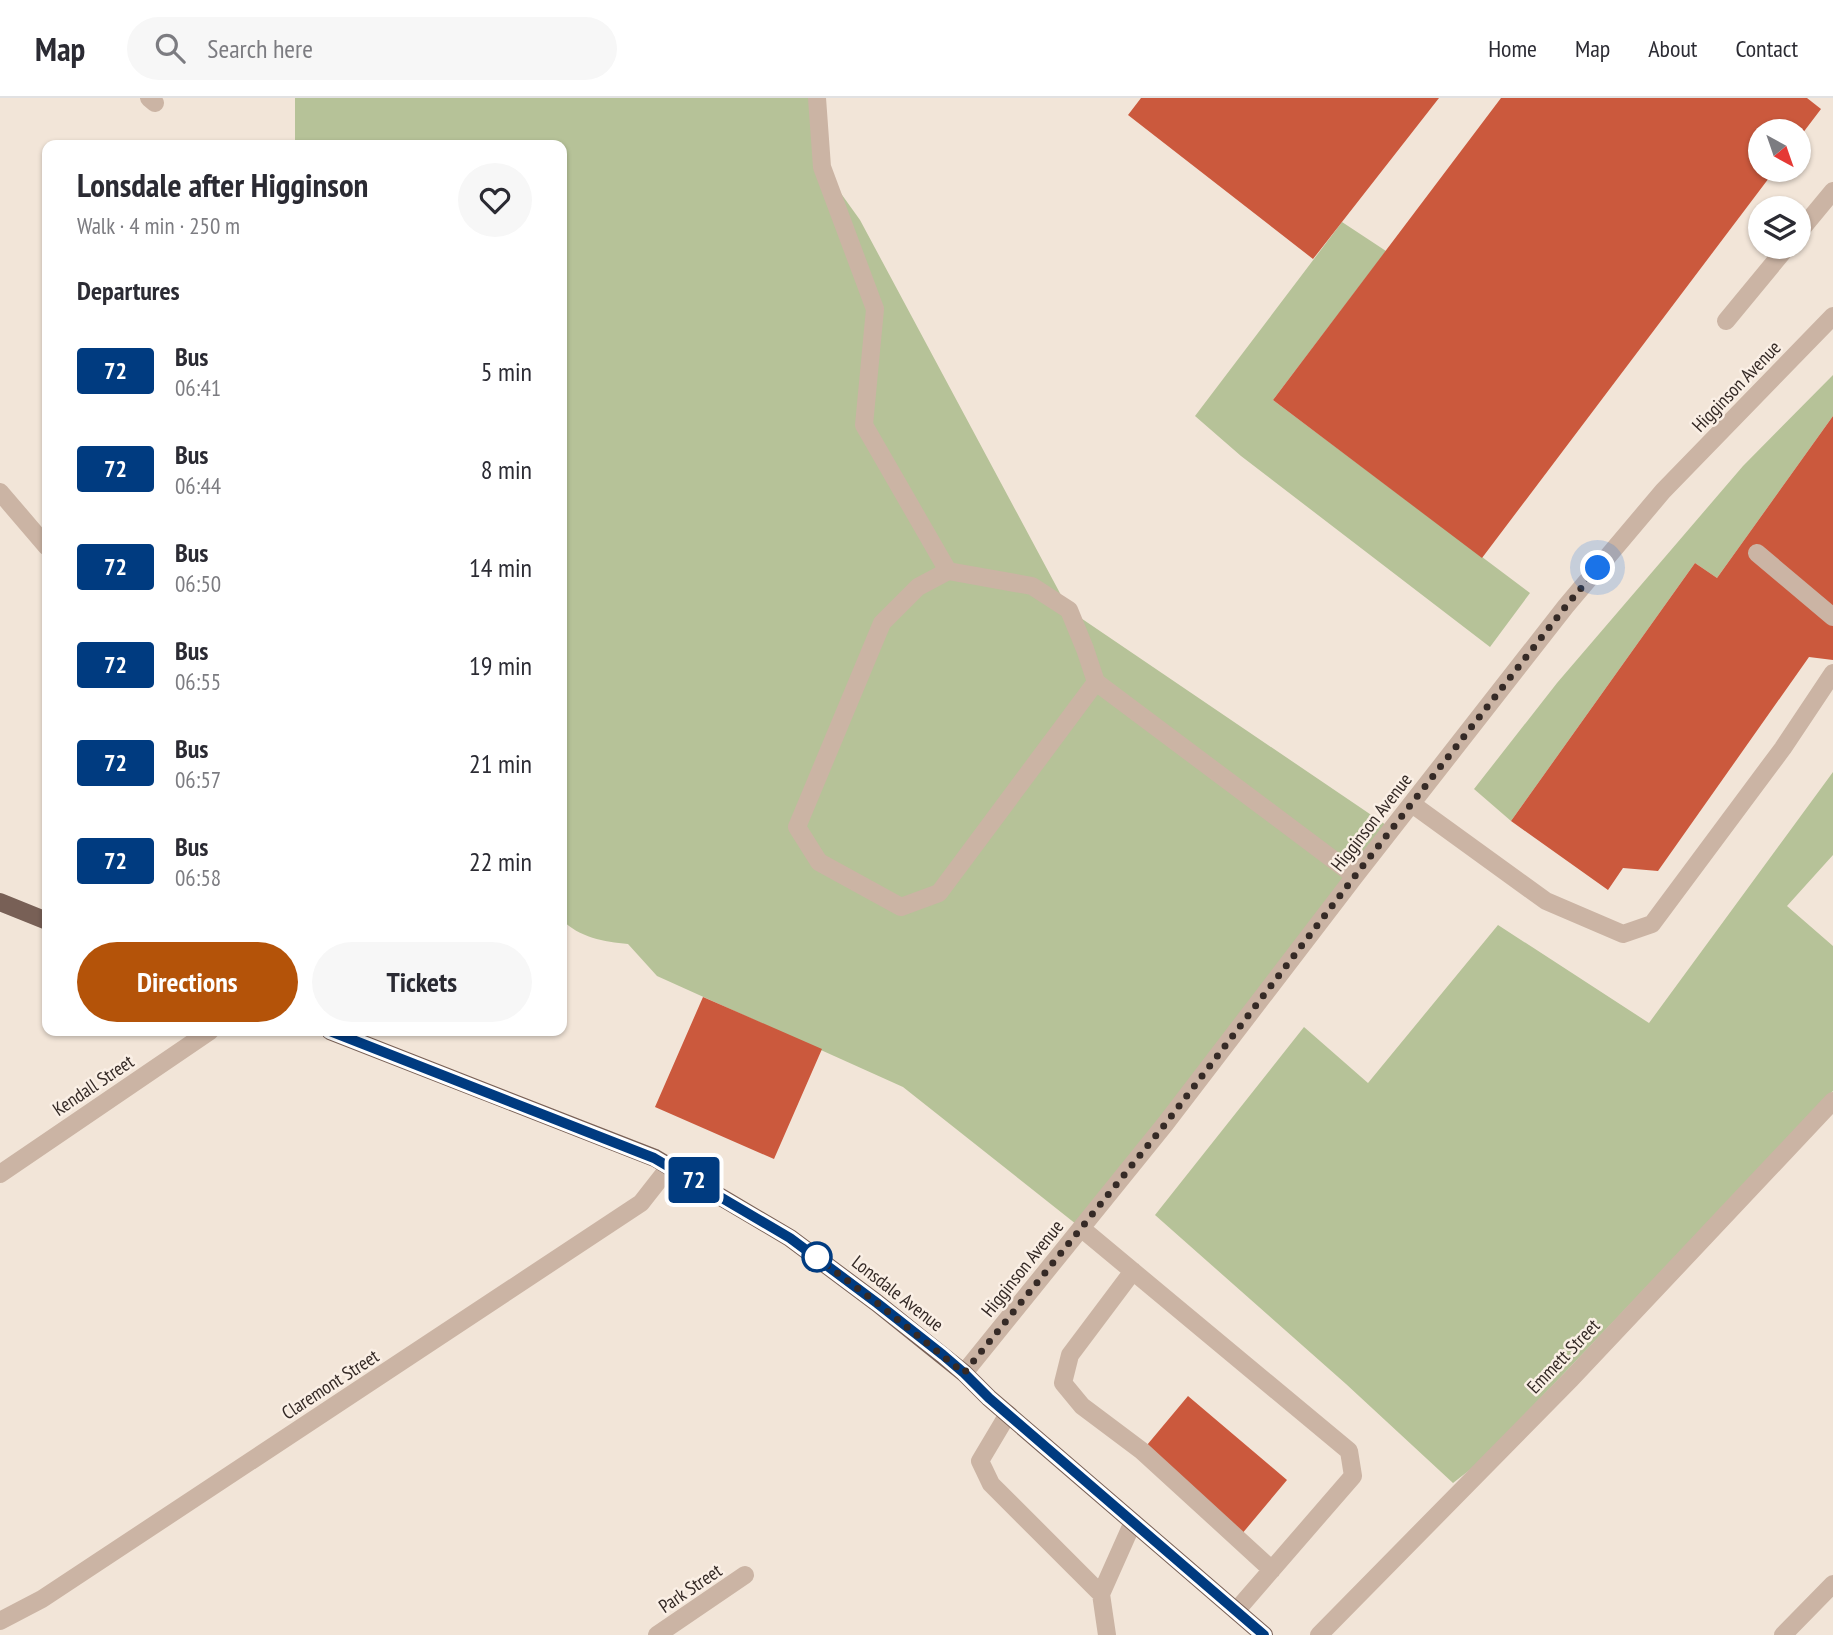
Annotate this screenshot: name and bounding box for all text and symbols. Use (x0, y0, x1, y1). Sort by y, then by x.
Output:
search box (127, 17, 617, 80)
text: Map (35, 27, 85, 70)
icon: search (151, 29, 189, 67)
text: Search here (207, 32, 313, 65)
text: Home (1488, 33, 1537, 64)
text: Map (1575, 33, 1610, 64)
text: About (1648, 33, 1697, 64)
text: Contact (1735, 33, 1798, 64)
north arrow (1748, 119, 1811, 182)
map controls (1748, 119, 1811, 259)
text: Lonsdale after Higginson (77, 163, 368, 206)
button: heart (458, 163, 532, 237)
button: layers (1748, 196, 1811, 259)
text: Walk · 4 min · 250 m (77, 211, 240, 240)
text: Departures (77, 274, 180, 307)
street label: Higginson Avenue (1686, 335, 1786, 437)
text: Bus (175, 340, 208, 373)
text: 72 (104, 355, 127, 386)
text: 5 min (481, 355, 532, 388)
text: 06:41 (175, 373, 221, 402)
text: Bus (175, 438, 208, 471)
text: 72 (104, 453, 127, 484)
text: 8 min (481, 453, 532, 486)
text: 06:44 (175, 471, 221, 500)
text: Bus (175, 536, 208, 569)
your location (1580, 550, 1615, 585)
text: 72 (104, 551, 127, 582)
text: 14 min (469, 551, 532, 584)
text: 06:50 (175, 569, 221, 598)
text: Bus (175, 634, 208, 667)
text: 72 (104, 649, 127, 680)
text: 19 min (469, 649, 532, 682)
text: 06:55 (175, 667, 221, 696)
text: Bus (175, 732, 208, 765)
text: 72 (104, 747, 127, 778)
text: 21 min (469, 747, 532, 780)
text: 06:57 (175, 765, 221, 794)
street label: Higginson Avenue (1325, 768, 1417, 876)
text: Bus (175, 830, 208, 863)
text: 72 (104, 845, 127, 876)
text: 22 min (469, 845, 532, 878)
text: 06:58 (175, 863, 221, 892)
button: Directions (77, 942, 298, 1022)
button: Tickets (312, 942, 532, 1022)
street label: Kendall Street (48, 1049, 139, 1121)
line badge: 72 (662, 1157, 726, 1203)
text: 72 (683, 1164, 705, 1195)
street label: Higginson Avenue (976, 1215, 1068, 1321)
unlabelled marker (802, 1242, 832, 1272)
street label: Lonsdale Avenue (847, 1250, 949, 1336)
street label: Emmett Street (1522, 1313, 1605, 1398)
street label: Claremont Street (277, 1343, 384, 1424)
street label: Park Street (654, 1558, 727, 1618)

